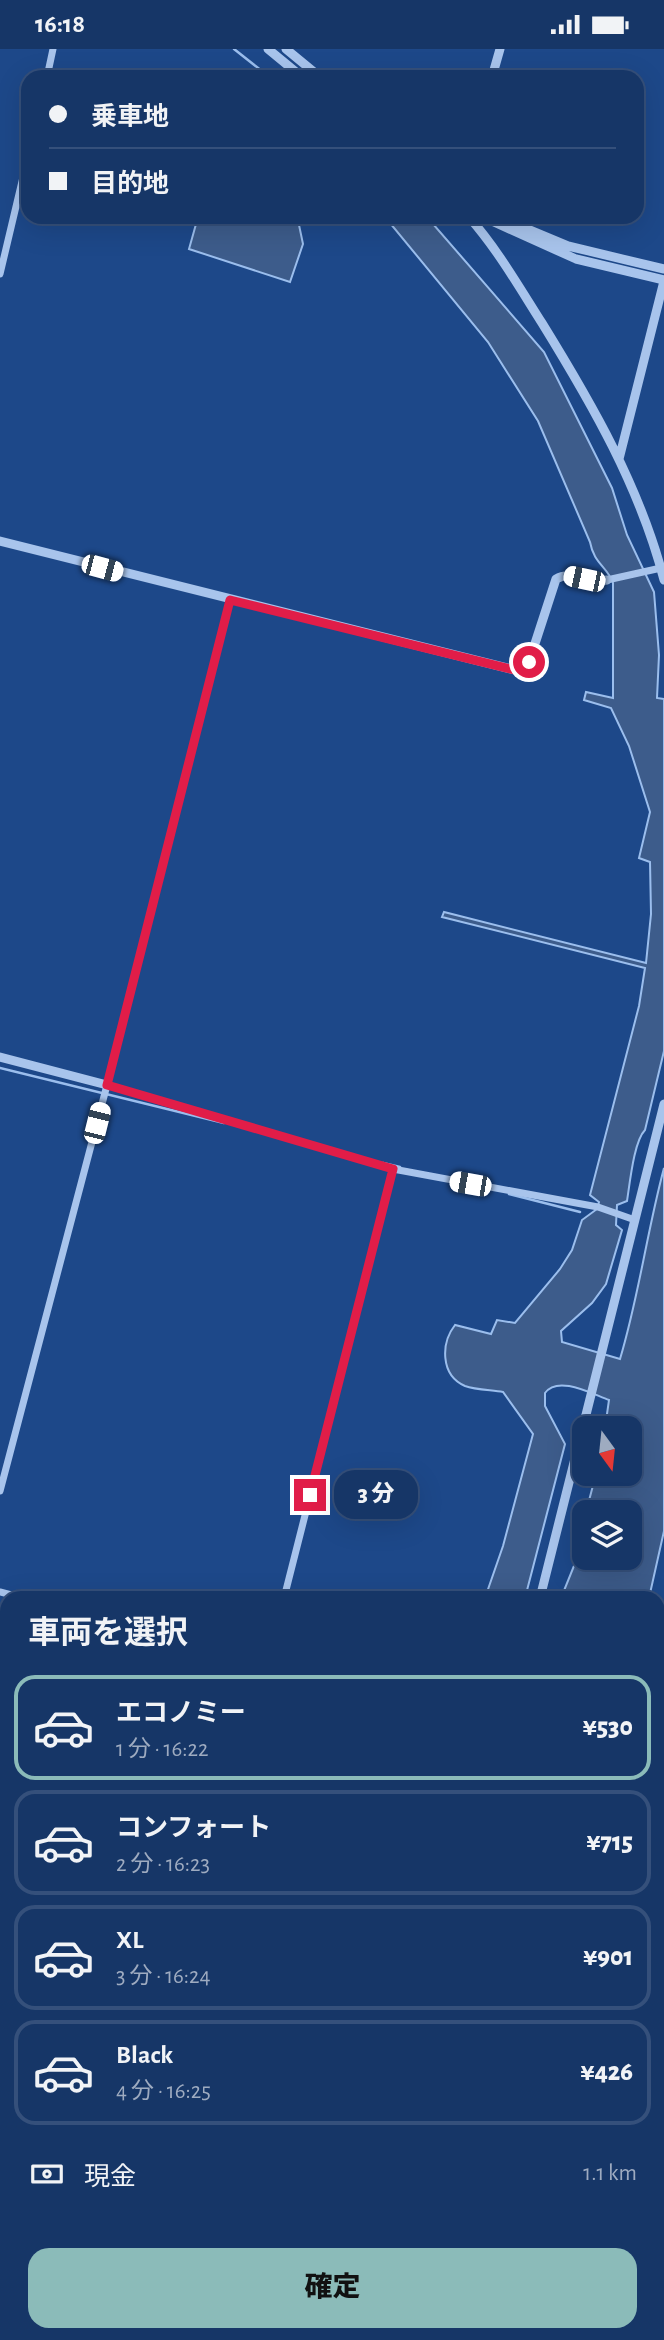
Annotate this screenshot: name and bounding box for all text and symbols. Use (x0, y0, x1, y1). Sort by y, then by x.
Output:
text: 16:18 (35, 11, 85, 37)
text: 乗車地 (91, 104, 169, 130)
text: 目的地 (91, 171, 169, 197)
car (79, 552, 126, 584)
car (562, 564, 607, 594)
route start (513, 646, 545, 678)
car (82, 1100, 113, 1146)
car (448, 1170, 493, 1198)
north arrow (572, 1416, 642, 1486)
map controls (572, 1416, 642, 1570)
callout: 3 分 (334, 1471, 418, 1519)
route end (294, 1479, 326, 1511)
text: 3 分 (358, 1483, 394, 1506)
button: layers (572, 1500, 642, 1570)
text: 車両を選択 (28, 1617, 188, 1649)
icon: car (32, 1696, 95, 1759)
text: エコノミー (116, 1700, 246, 1726)
text: ¥530 (582, 1714, 633, 1740)
text: 1 分 · 16:22 (116, 1738, 208, 1761)
icon: car (32, 1811, 95, 1874)
text: コンフォート (116, 1815, 271, 1841)
text: ¥715 (586, 1829, 633, 1855)
text: 2 分 · 16:23 (116, 1853, 210, 1876)
icon: car (32, 1926, 95, 1989)
text: XL (116, 1927, 143, 1953)
text: ¥901 (583, 1944, 633, 1970)
text: 3 分 · 16:24 (116, 1965, 211, 1988)
icon: car (32, 2041, 95, 2104)
text: Black (116, 2042, 173, 2068)
text: ¥426 (580, 2059, 633, 2085)
text: 4 分 · 16:25 (116, 2080, 211, 2103)
icon: cash (28, 2155, 66, 2193)
text: 1.1 km (583, 2162, 637, 2185)
text: 現金 (84, 2164, 136, 2190)
button: 確定 (28, 2248, 637, 2328)

